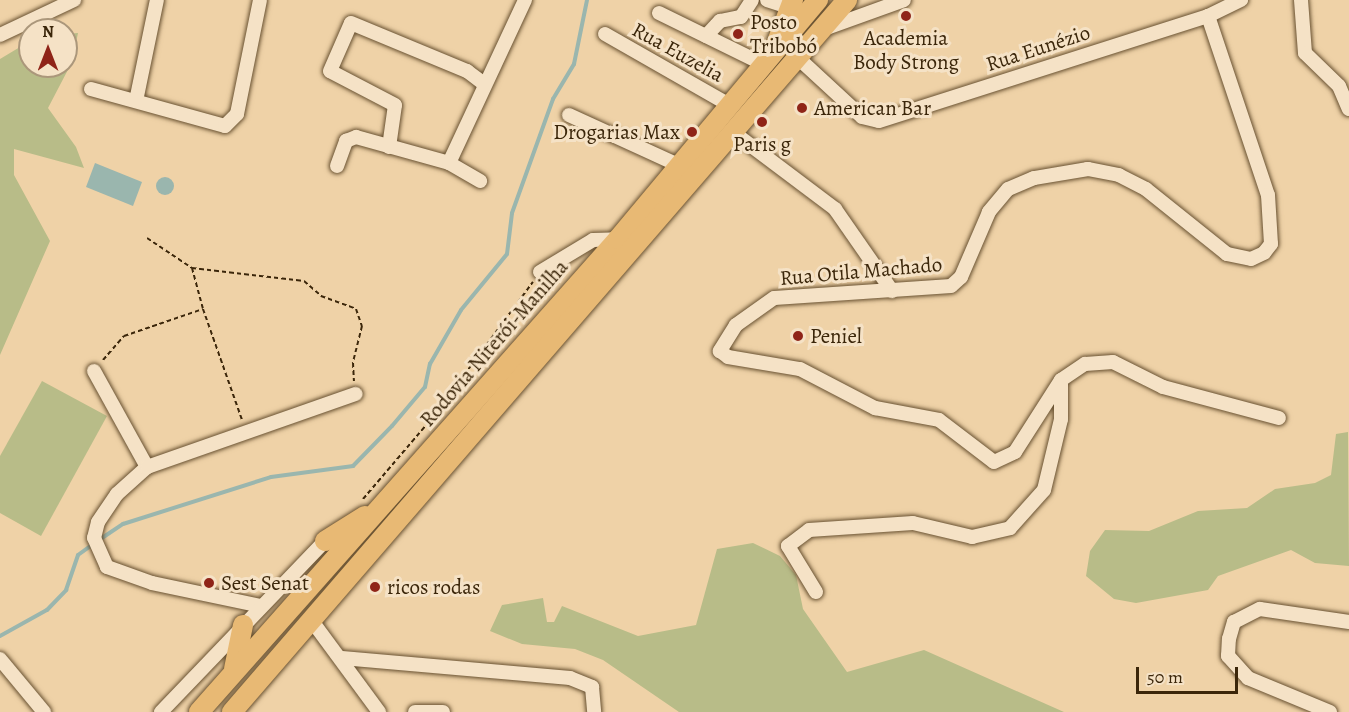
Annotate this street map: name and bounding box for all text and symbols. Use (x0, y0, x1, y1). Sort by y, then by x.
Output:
place label: Posto Tribobó (750, 9, 817, 59)
marker: Academia Body Strong (899, 9, 913, 23)
street label: Rua Euzelia (628, 17, 728, 87)
north arrow (18, 18, 78, 78)
street label: Rua Eunézio (983, 19, 1093, 77)
text: N (42, 21, 54, 43)
place label: Academia Body Strong (853, 25, 959, 75)
marker: Posto Tribobó (731, 27, 745, 41)
place label: American Bar (814, 95, 931, 121)
marker: American Bar (795, 101, 809, 115)
marker: Paris g (755, 115, 769, 129)
place label: Drogarias Max (553, 119, 680, 145)
marker: Drogarias Max (685, 125, 699, 139)
place label: Paris g (733, 131, 791, 157)
street label: Rua Otila Machado (779, 251, 943, 291)
street label: Rodovia Niterói-Manilha (415, 254, 573, 432)
place label: Peniel (810, 323, 862, 349)
marker: Peniel (791, 329, 805, 343)
place label: Sest Senat (221, 570, 309, 596)
place label: ricos rodas (387, 574, 480, 600)
marker: Sest Senat (202, 576, 216, 590)
marker: ricos rodas (368, 580, 382, 594)
scale bar (1139, 655, 1241, 693)
text: 50 m (1147, 665, 1183, 689)

